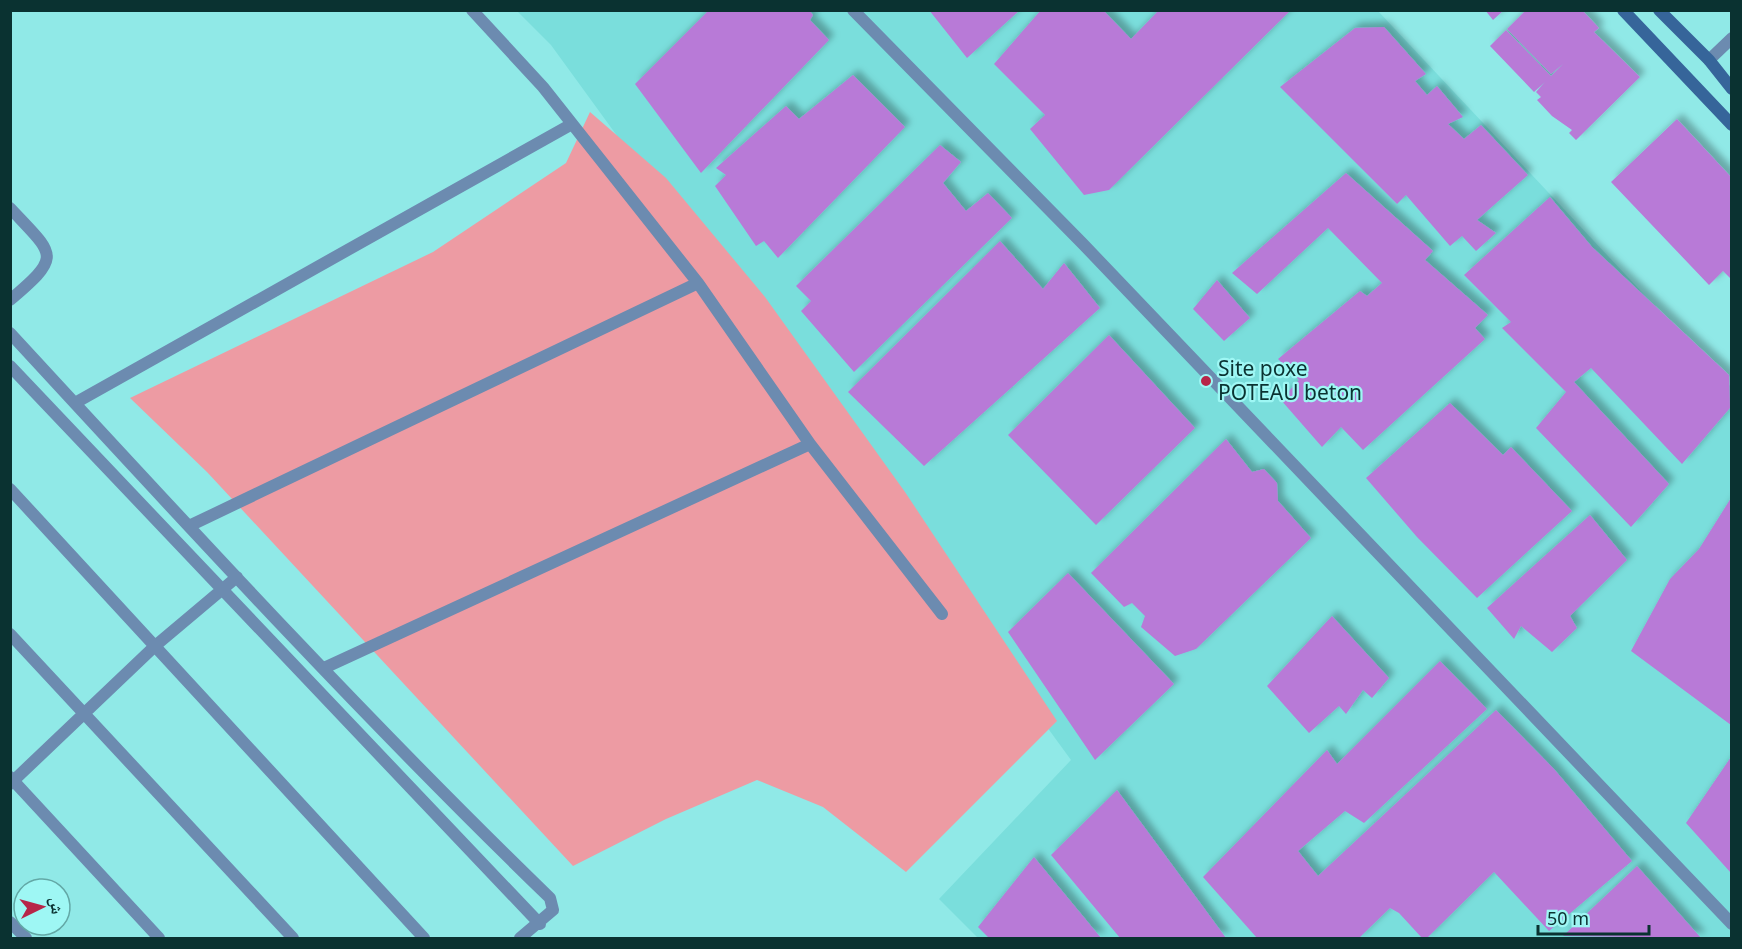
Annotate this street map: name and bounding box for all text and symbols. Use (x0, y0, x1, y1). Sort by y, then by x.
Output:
place label: Site poxe POTEAU beton (1218, 354, 1362, 406)
marker: Site poxe POTEAU beton (1199, 374, 1213, 388)
north arrow (12, 877, 72, 937)
text: ش (45, 896, 69, 915)
scale bar (1538, 898, 1649, 936)
text: 50 m (1547, 906, 1589, 930)

